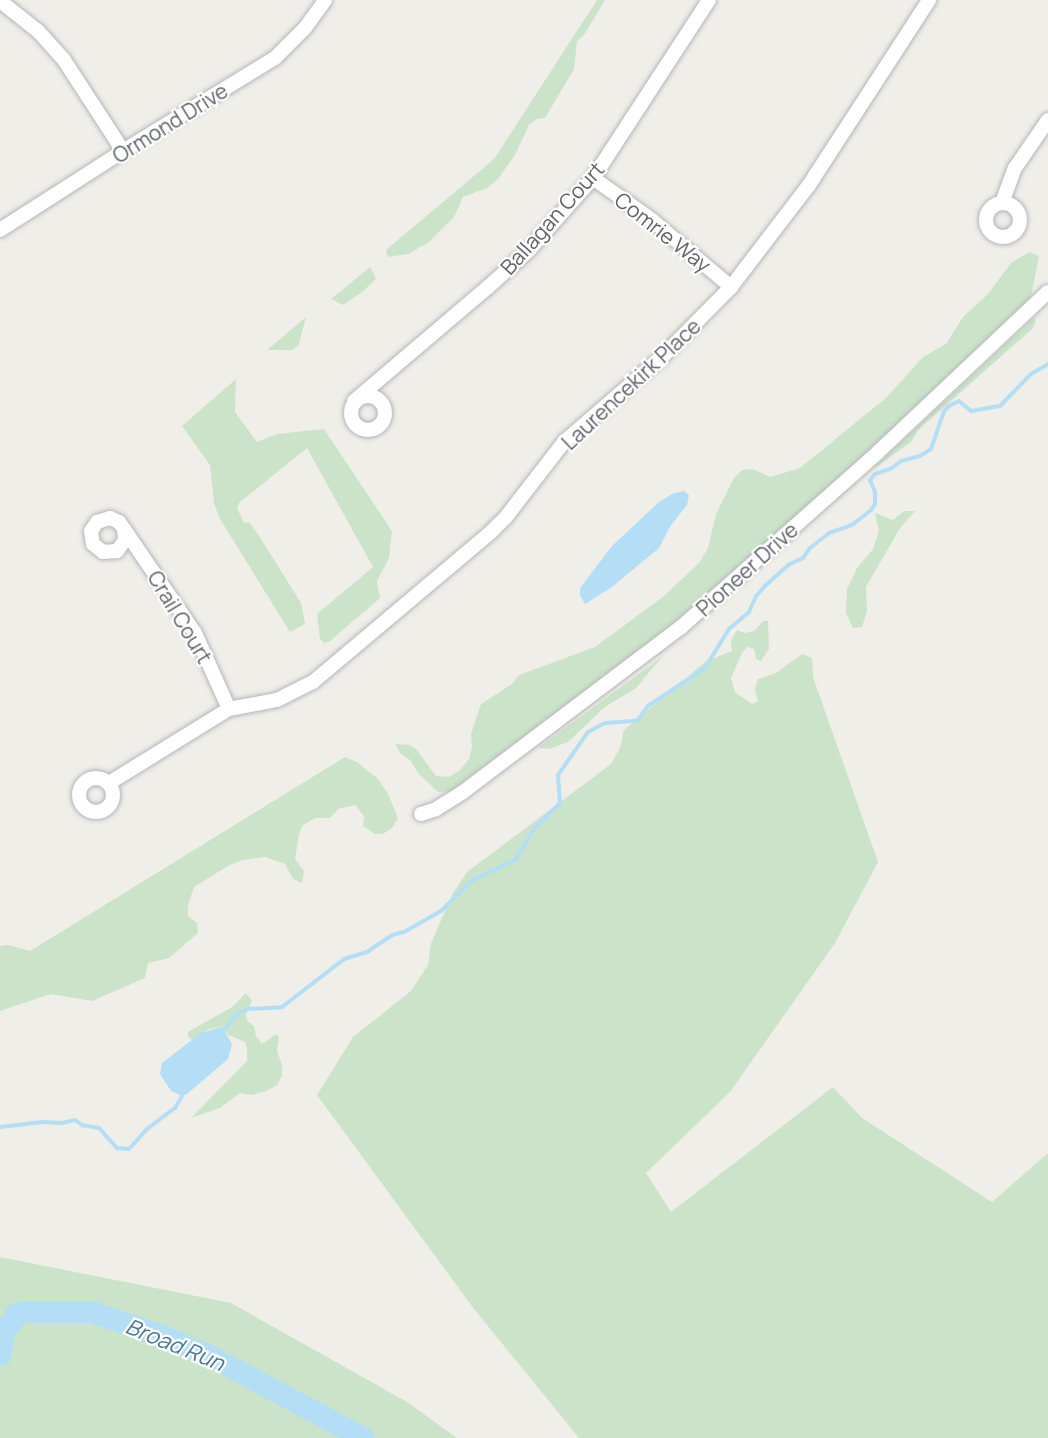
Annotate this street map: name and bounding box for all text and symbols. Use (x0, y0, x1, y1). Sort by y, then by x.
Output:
street label: Ormond Drive (108, 78, 232, 168)
street label: Ballagan Court (495, 157, 609, 279)
street label: Comrie Way (610, 187, 716, 277)
street label: Laurencekirk Place (556, 313, 706, 455)
street label: Pioneer Drive (691, 517, 803, 621)
street label: Crail Court (142, 566, 218, 668)
water label: Broad Run (122, 1313, 228, 1377)

